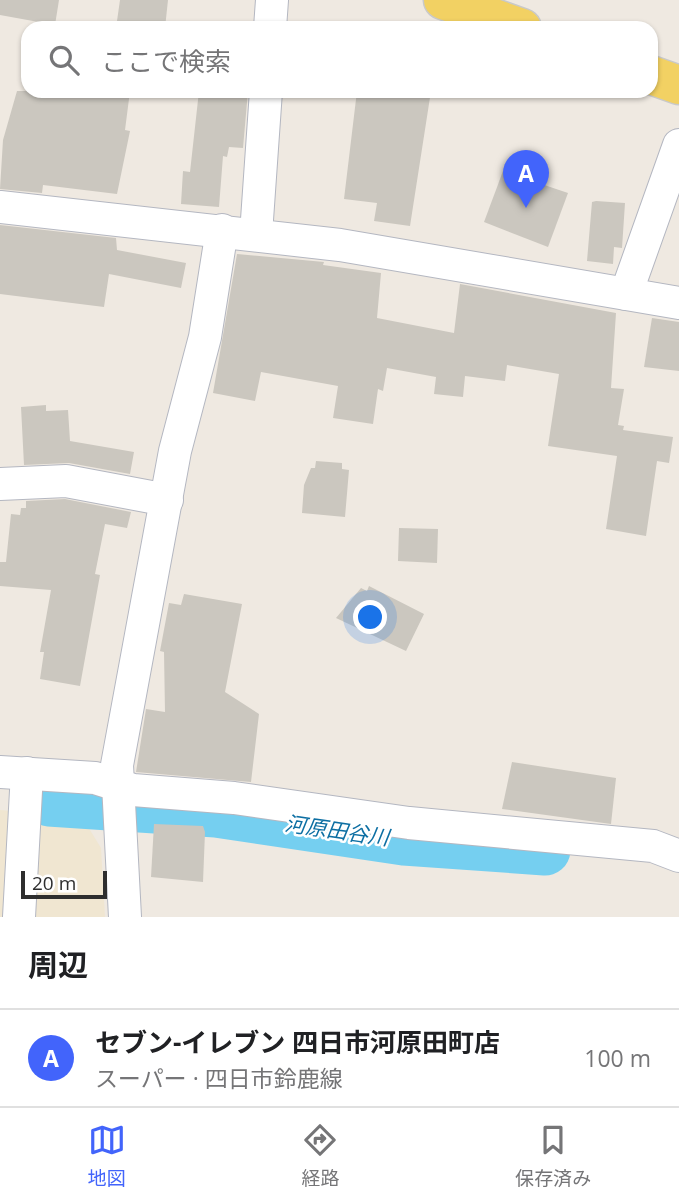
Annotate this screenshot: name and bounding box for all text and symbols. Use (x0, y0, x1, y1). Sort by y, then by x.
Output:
search box (21, 21, 658, 98)
icon: search (45, 41, 83, 79)
text: ここで検索 (101, 43, 231, 79)
pin: A (503, 150, 549, 208)
your location (353, 600, 387, 634)
water label: 河原田谷川 (283, 809, 393, 851)
scale bar (21, 868, 107, 900)
text: 20 m (32, 870, 76, 896)
text: 周辺 (28, 944, 88, 985)
text: セブン-イレブン 四日市河原田町店 (95, 1024, 500, 1060)
text: A (43, 1042, 59, 1074)
text: 100 m (584, 1042, 651, 1074)
text: スーパー · 四日市鈴鹿線 (95, 1062, 343, 1094)
tab: 地図 (88, 1121, 126, 1191)
tab: 経路 (301, 1121, 339, 1191)
tab: 保存済み (515, 1121, 591, 1191)

